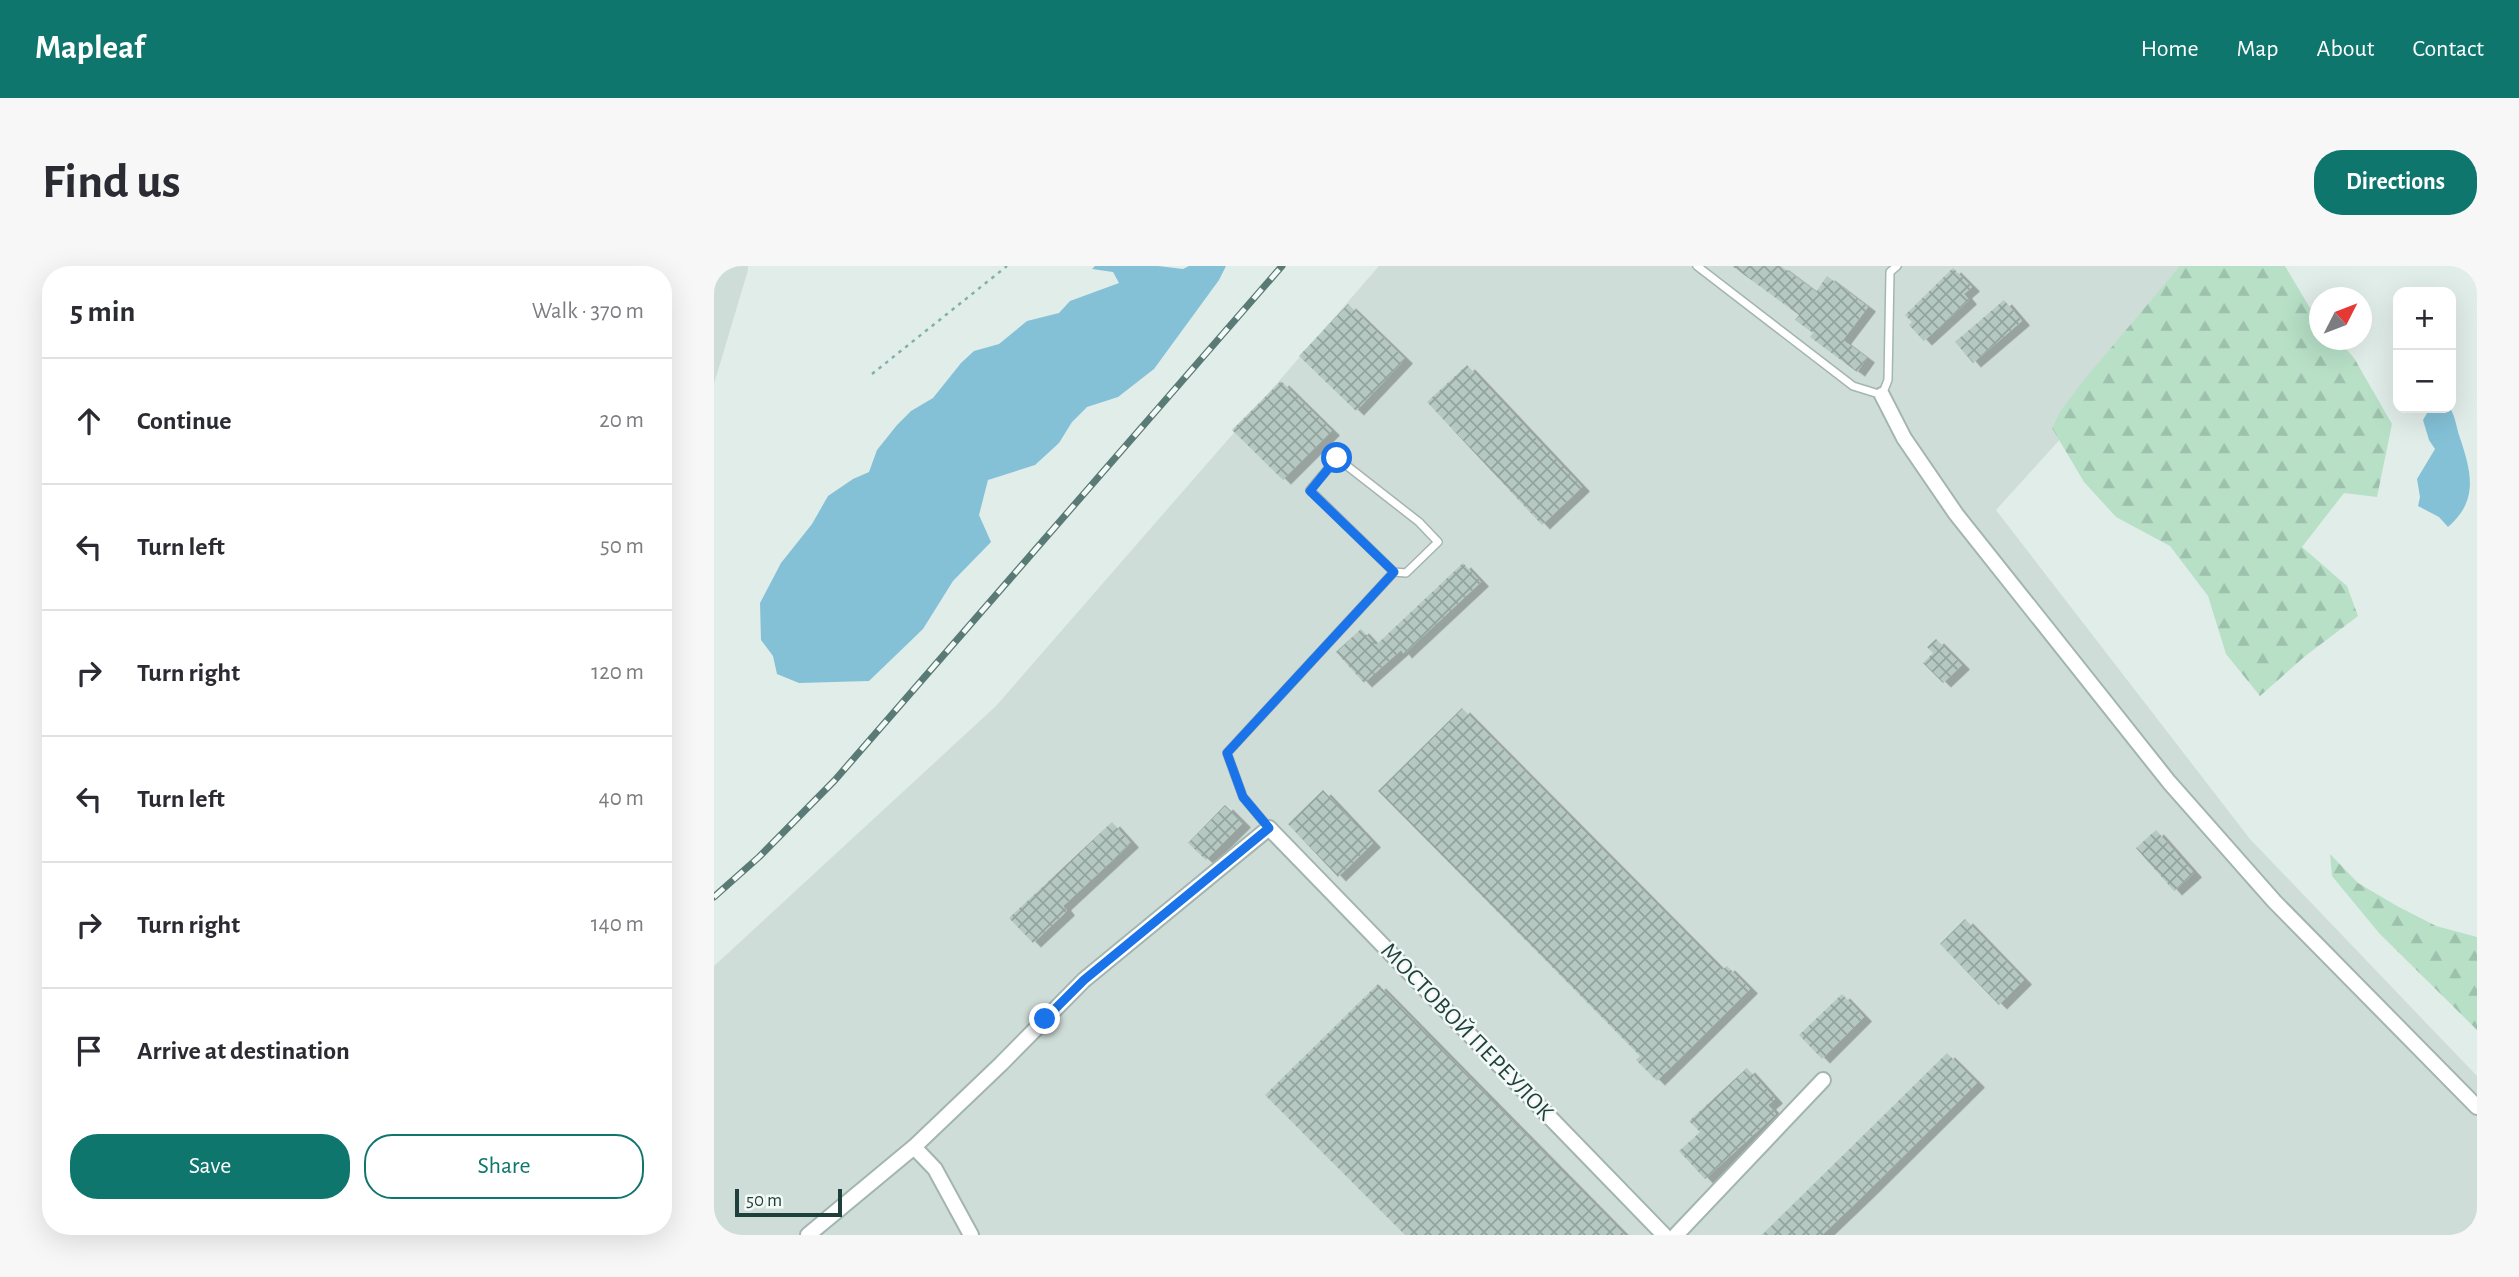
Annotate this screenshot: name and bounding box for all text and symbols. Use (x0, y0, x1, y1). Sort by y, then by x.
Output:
text: Mapleaf (35, 32, 145, 65)
text: Home (2141, 37, 2199, 61)
text: Map (2237, 37, 2279, 61)
text: About (2317, 37, 2374, 61)
text: Contact (2412, 37, 2484, 61)
button: Directions (2314, 150, 2477, 215)
text: Find us (42, 158, 181, 207)
north arrow (2309, 287, 2372, 350)
map controls (2393, 287, 2456, 413)
button: + (2393, 287, 2456, 350)
text: 5 min (70, 297, 135, 327)
text: Walk · 370 m (532, 300, 644, 323)
button: − (2393, 350, 2456, 413)
icon: ahead (70, 402, 108, 440)
text: Continue (137, 408, 232, 434)
text: 20 m (599, 409, 644, 432)
route start (1321, 442, 1352, 473)
icon: left (70, 528, 108, 566)
text: Turn left (137, 534, 225, 560)
text: 50 m (600, 535, 644, 558)
icon: right (70, 654, 108, 692)
text: Turn right (137, 660, 240, 686)
text: 120 m (591, 661, 644, 684)
icon: left (70, 780, 108, 818)
text: Turn left (137, 786, 225, 812)
text: 40 m (599, 787, 644, 810)
icon: right (70, 906, 108, 944)
text: Turn right (137, 912, 240, 938)
text: 140 m (591, 913, 644, 936)
street label: МОСТОВОЙ ПЕРЕУЛОК (1376, 938, 1558, 1126)
route end (1029, 1003, 1060, 1034)
icon: arrive (70, 1032, 108, 1070)
text: Arrive at destination (137, 1038, 350, 1064)
button: Save (70, 1134, 350, 1199)
button: Share (364, 1134, 644, 1199)
scale bar (735, 1186, 842, 1218)
text: 50 m (746, 1191, 782, 1210)

